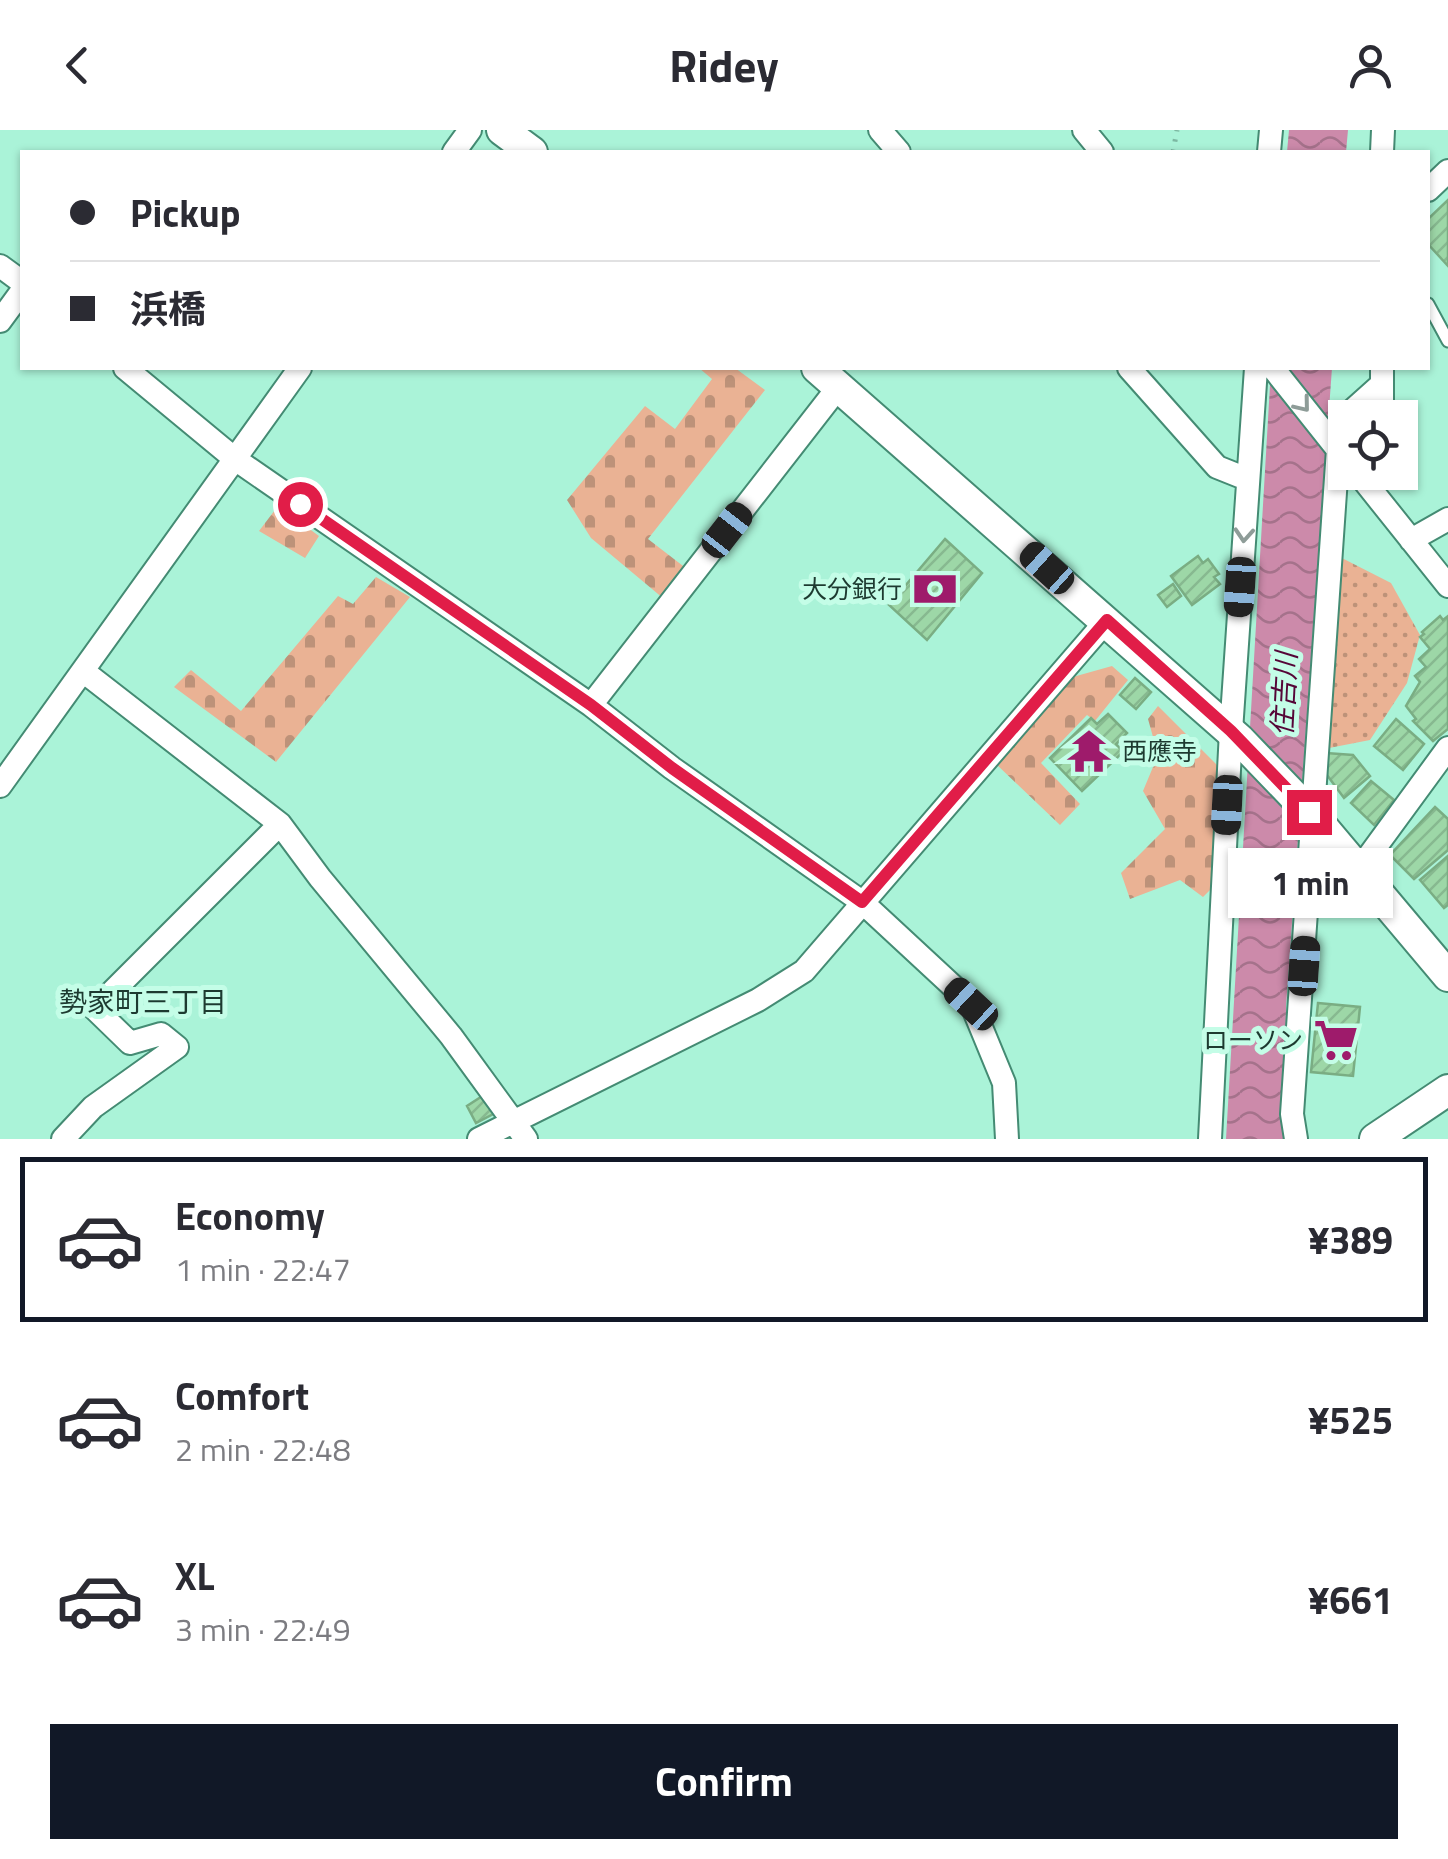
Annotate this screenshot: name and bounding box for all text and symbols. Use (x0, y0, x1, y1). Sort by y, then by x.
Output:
text: Ridey (669, 31, 779, 99)
icon: back (50, 38, 105, 93)
icon: person (1343, 38, 1398, 93)
text: Pickup (130, 184, 240, 242)
text: 浜橋 (130, 280, 206, 338)
one-way arrow (1291, 394, 1308, 412)
map controls (1328, 400, 1418, 490)
button: locate (1328, 400, 1418, 490)
route start (278, 482, 323, 527)
car (697, 497, 757, 563)
one-way arrow (1234, 527, 1255, 543)
car (1015, 537, 1079, 599)
car (1223, 556, 1257, 618)
bank icon: 大分銀行 (911, 565, 959, 613)
place label: 大分銀行 (802, 570, 902, 608)
water label: 住吉川 (1260, 648, 1307, 737)
temple icon: 西應寺 (1065, 727, 1113, 775)
place label: 西應寺 (1122, 732, 1197, 770)
car (1210, 774, 1244, 836)
route end (1287, 790, 1332, 835)
callout: 1 min (1226, 847, 1392, 917)
text: 1 min (1272, 859, 1349, 907)
car (1287, 935, 1321, 997)
car (939, 973, 1003, 1035)
district label: 勢家町三丁目 (59, 980, 227, 1023)
supermarket icon: ローソン (1312, 1016, 1360, 1064)
place label: ローソン (1203, 1021, 1303, 1059)
text: Economy (175, 1187, 325, 1245)
icon: car (55, 1195, 145, 1285)
text: ¥389 (1308, 1211, 1393, 1269)
text: 1 min · 22:47 (175, 1245, 351, 1293)
text: Comfort (175, 1367, 309, 1425)
icon: car (55, 1375, 145, 1465)
text: ¥525 (1308, 1391, 1393, 1449)
text: 2 min · 22:48 (175, 1425, 351, 1473)
text: XL (175, 1547, 215, 1605)
icon: car (55, 1555, 145, 1645)
text: ¥661 (1308, 1571, 1393, 1629)
text: 3 min · 22:49 (175, 1605, 351, 1653)
button: Confirm (50, 1724, 1398, 1839)

